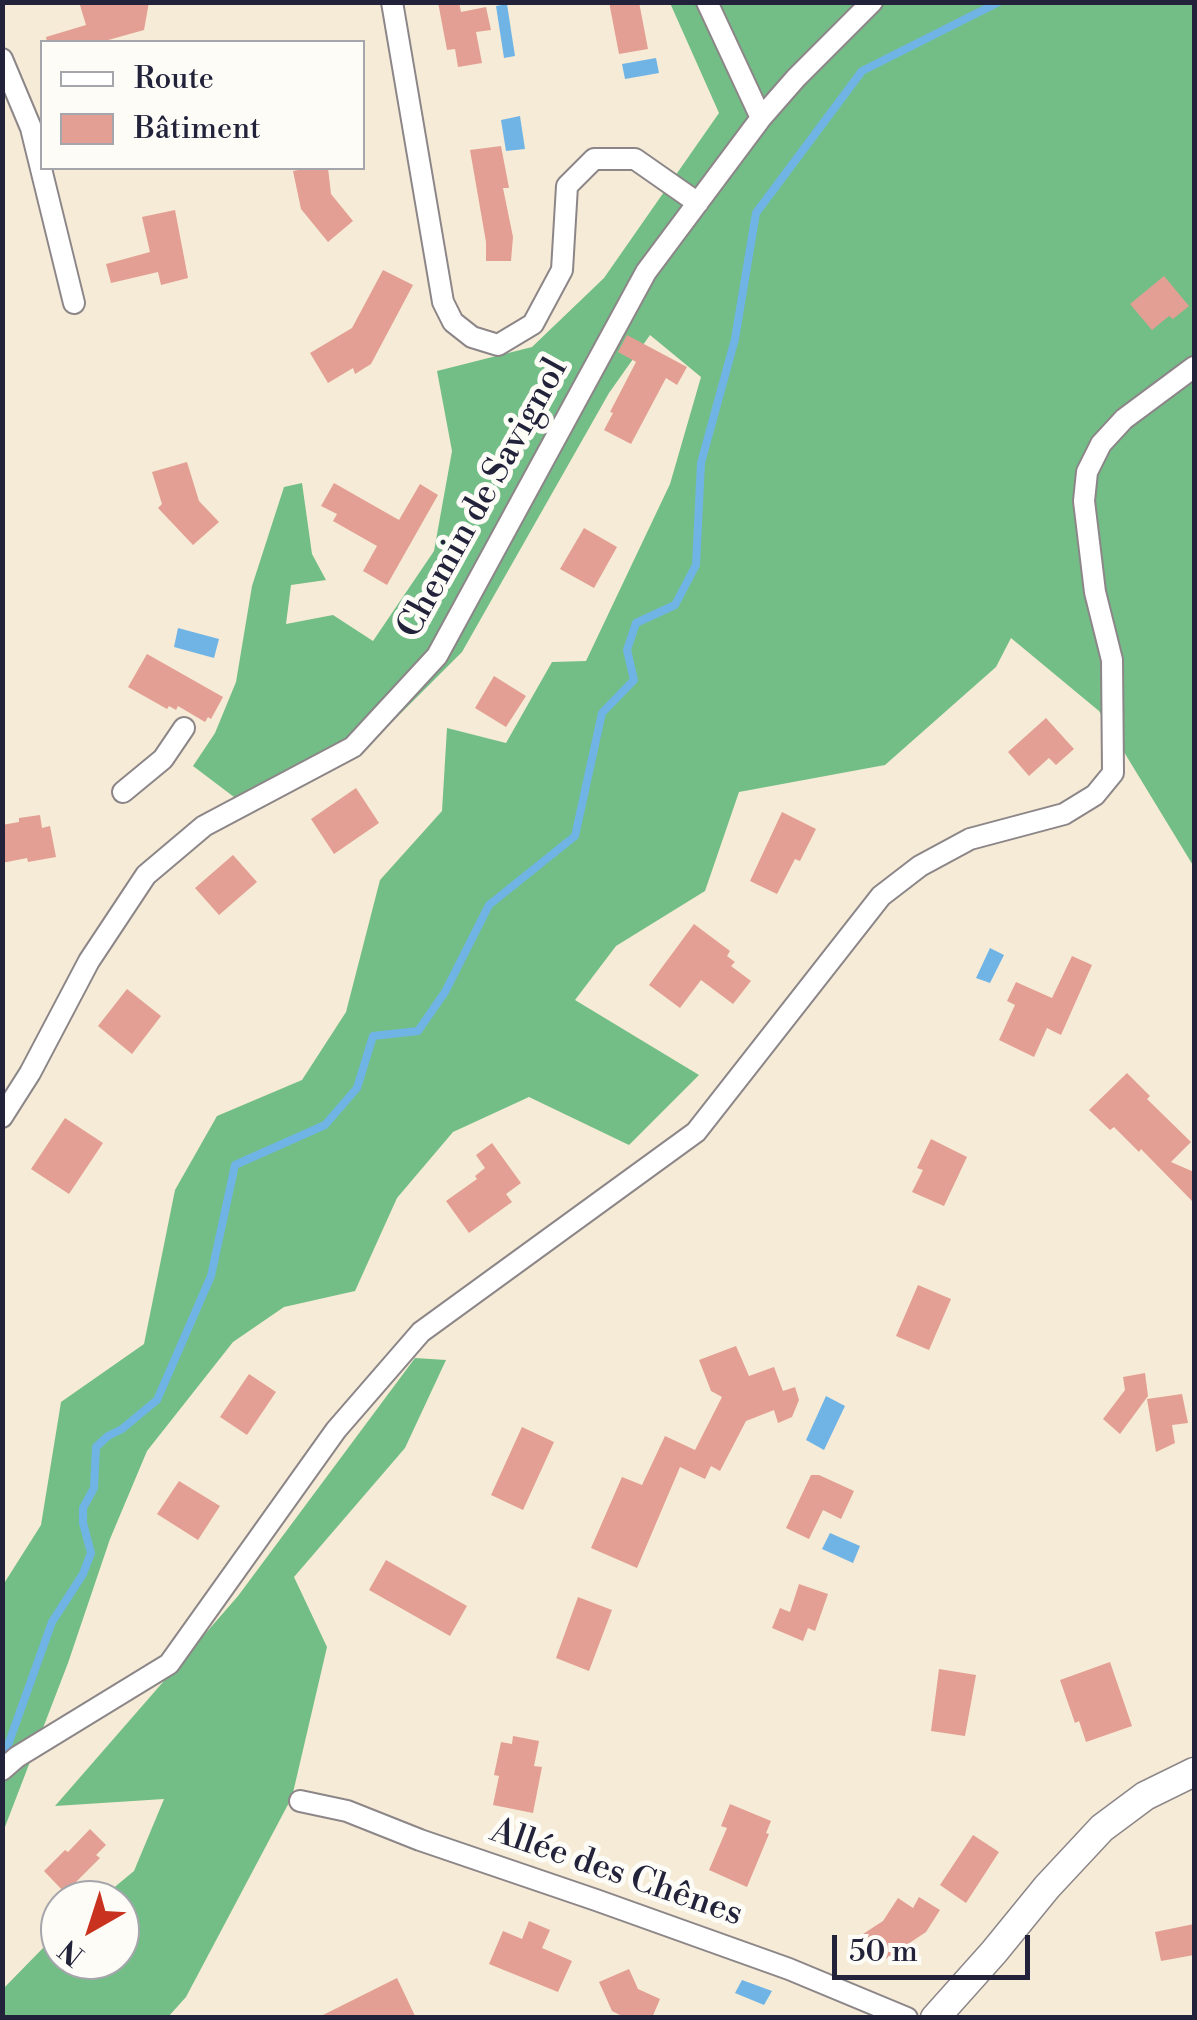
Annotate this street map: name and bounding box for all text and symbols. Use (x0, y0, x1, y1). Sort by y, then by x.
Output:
legend (40, 40, 365, 170)
text: Route (134, 60, 214, 98)
text: Bâtiment (134, 110, 261, 148)
street label: Chemin de Savignol (390, 352, 578, 646)
street label: Allée des Chênes (484, 1811, 748, 1937)
north arrow (40, 1880, 140, 1980)
scale bar (837, 1915, 1034, 1977)
text: N (52, 1932, 92, 1973)
text: 50 m (849, 1933, 918, 1971)

